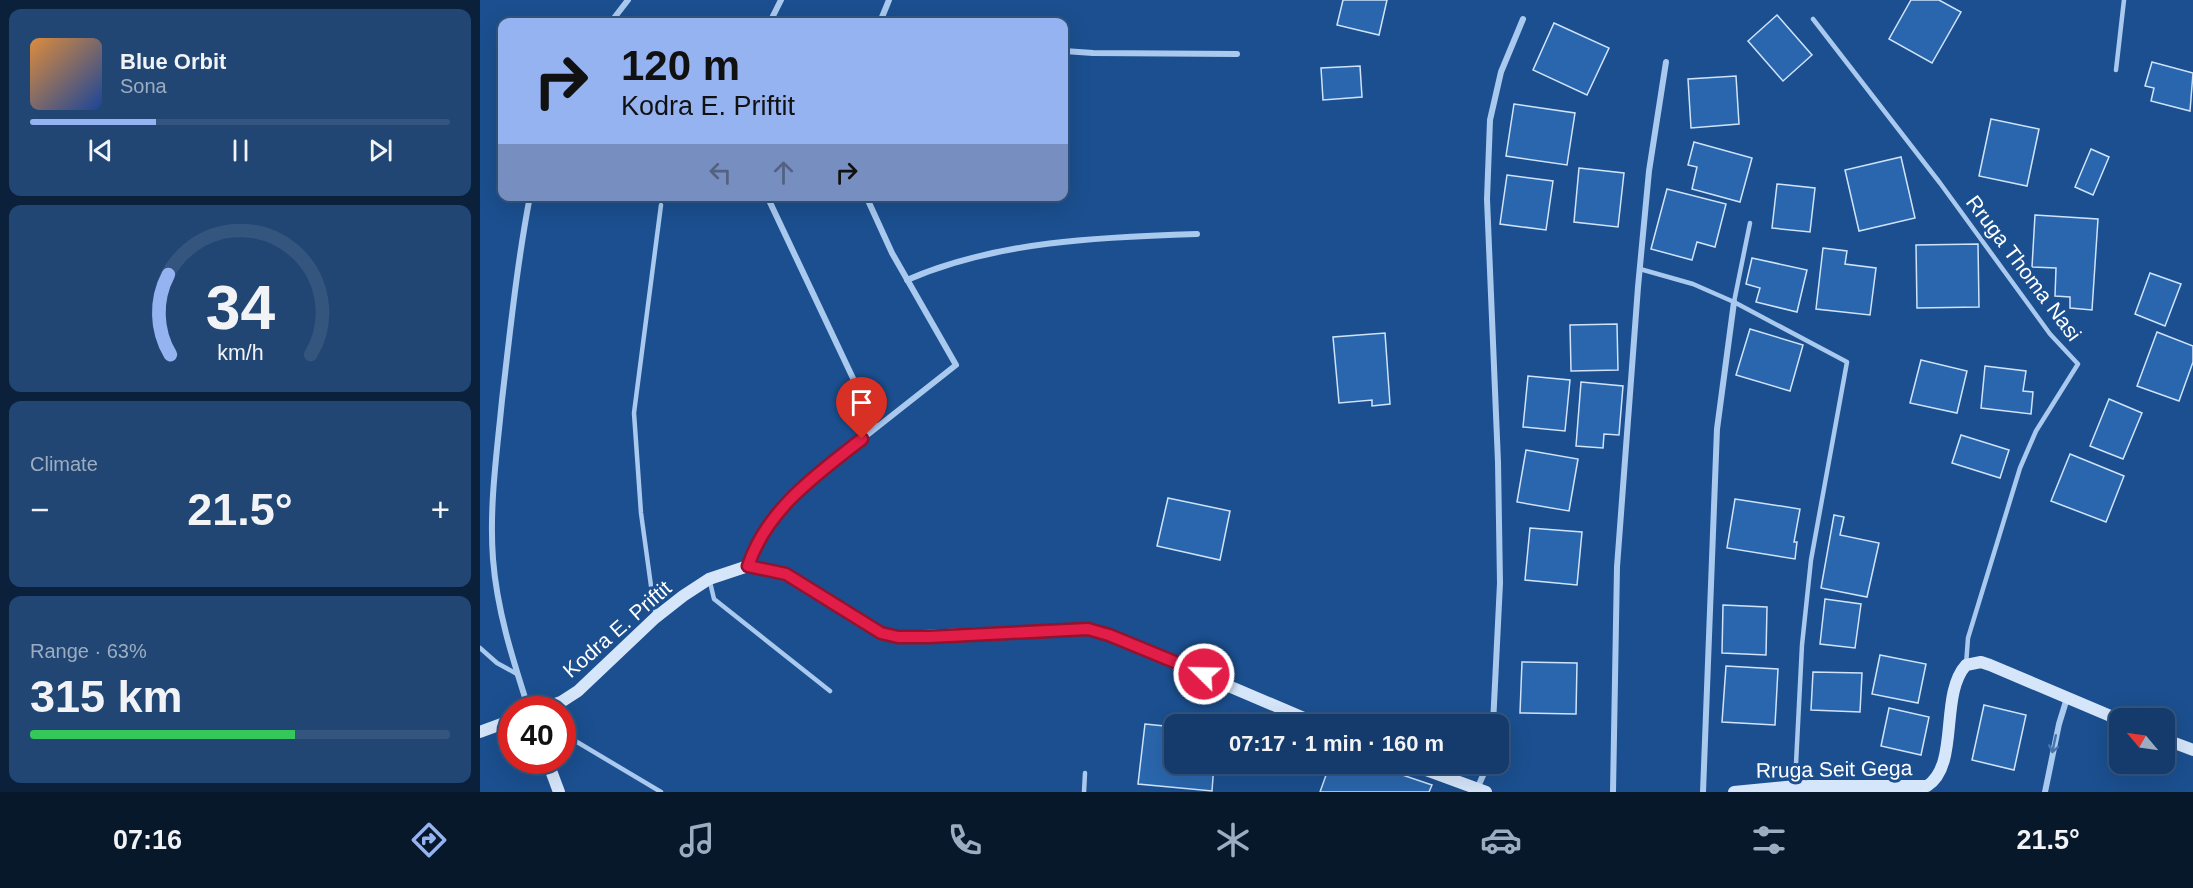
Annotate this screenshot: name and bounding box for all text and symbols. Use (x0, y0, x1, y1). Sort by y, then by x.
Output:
icon: right (522, 42, 600, 120)
text: 120 m (621, 42, 740, 89)
text: Blue Orbit (120, 49, 226, 74)
text: Sona (120, 75, 167, 97)
text: Kodra E. Priftit (621, 91, 795, 121)
icon: previous (84, 134, 117, 167)
icon: pause (224, 134, 257, 167)
icon: next (364, 134, 397, 167)
icon: left (704, 156, 737, 189)
icon: ahead (767, 156, 800, 189)
icon: right (830, 156, 863, 189)
street label: Rruga Thoma Nasi (1962, 191, 2086, 345)
text: 34 (205, 273, 275, 342)
text: km/h (217, 342, 263, 366)
pin (836, 377, 887, 439)
icon: arrive (845, 386, 878, 419)
text: Climate (30, 453, 98, 475)
text: 21.5° (187, 484, 293, 535)
text: − (30, 491, 49, 528)
text: + (431, 491, 450, 528)
street label: Kodra E. Priftit (558, 576, 676, 682)
text: Range · 63% (30, 640, 147, 662)
position arrow (1172, 642, 1236, 706)
text: 315 km (30, 671, 183, 722)
speed limit sign: 40 (498, 696, 576, 774)
north arrow (2109, 708, 2175, 774)
map controls (2109, 708, 2175, 774)
text: 07:17 · 1 min · 160 m (1229, 731, 1444, 756)
one-way arrow (2048, 734, 2059, 754)
street label: Rruga Seit Gega (1756, 756, 1913, 782)
icon: directions (408, 819, 450, 861)
icon: music (676, 819, 718, 861)
icon: phone (944, 819, 986, 861)
icon: climate (1212, 819, 1254, 861)
icon: car (1480, 819, 1522, 861)
icon: filters (1748, 819, 1790, 861)
text: 07:16 (113, 825, 182, 855)
text: 21.5° (2017, 825, 2080, 855)

